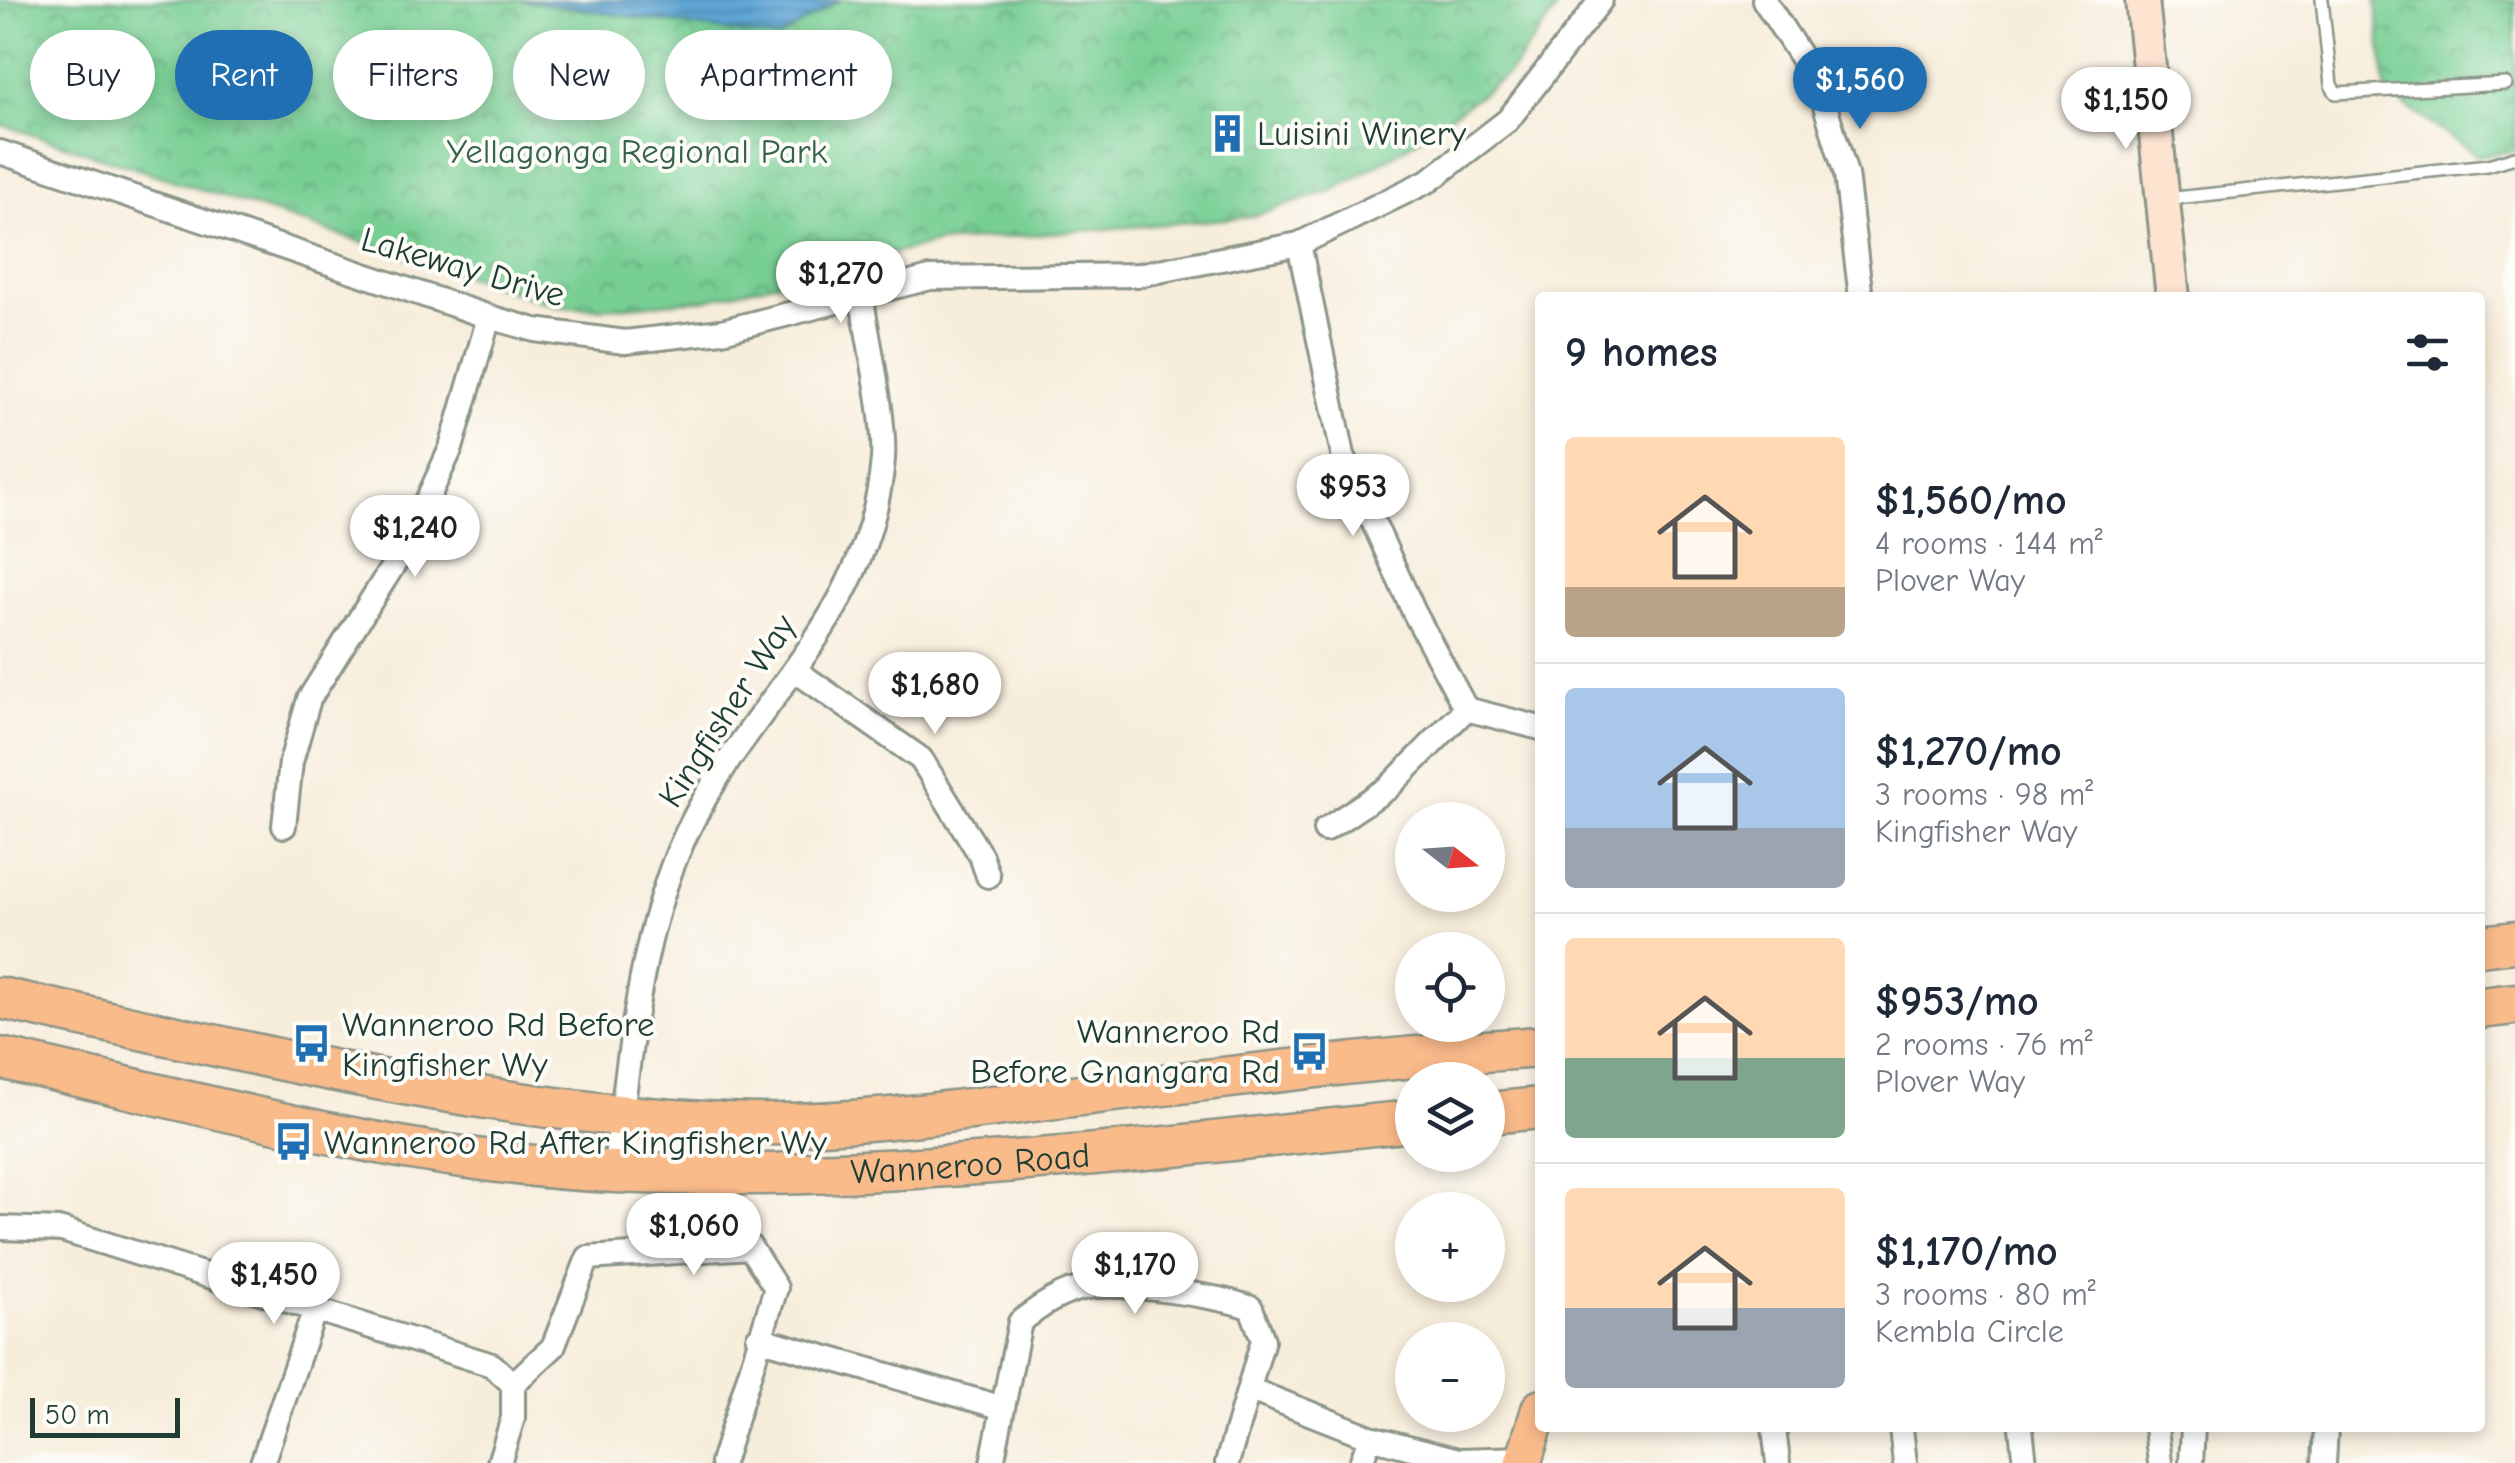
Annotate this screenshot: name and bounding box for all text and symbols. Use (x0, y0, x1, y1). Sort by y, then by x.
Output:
chip: Buy (30, 30, 155, 120)
chip: Rent (175, 30, 313, 120)
chip: Filters (333, 30, 493, 120)
chip: New (513, 30, 645, 120)
chip: Apartment (665, 30, 892, 120)
pin: $1,560 (1779, 47, 1941, 132)
text: $1,560 (1815, 61, 1905, 98)
pin: $1,150 (2045, 67, 2207, 152)
text: $1,150 (2083, 81, 2169, 118)
building icon: Luisini Winery (1206, 112, 1248, 154)
place label: Luisini Winery (1257, 113, 1466, 154)
park label: Yellagonga Regional Park (446, 131, 828, 172)
street label: Lakeway Drive (357, 218, 569, 316)
pin: $1,270 (760, 241, 922, 326)
text: $1,270 (798, 255, 884, 292)
icon: filters (2400, 325, 2455, 380)
text: 9 homes (1565, 328, 1718, 377)
pin: $953 (1294, 454, 1412, 539)
text: $953 (1319, 468, 1387, 505)
text: $1,560/mo (1875, 476, 2067, 525)
icon: home (1645, 477, 1765, 597)
pin: $1,240 (334, 495, 496, 580)
text: $1,240 (372, 509, 458, 546)
text: 4 rooms · 144 m² (1875, 525, 2103, 562)
text: Plover Way (1875, 562, 2025, 599)
street label: Kingfisher Way (650, 607, 805, 815)
pin: $1,680 (854, 652, 1016, 737)
text: $1,680 (890, 666, 980, 703)
text: $1,270/mo (1875, 727, 2062, 776)
icon: home (1645, 728, 1765, 848)
text: 3 rooms · 98 m² (1875, 776, 2093, 813)
north arrow (1395, 802, 1505, 912)
map controls (1395, 802, 1505, 1432)
text: Kingfisher Way (1875, 813, 2077, 850)
button: locate (1395, 932, 1505, 1042)
text: $953/mo (1875, 977, 2039, 1026)
icon: home (1645, 978, 1765, 1098)
place label: Wanneroo Rd Before Kingfisher Wy (342, 1004, 655, 1085)
place label: Wanneroo Rd Before Gnangara Rd (970, 1011, 1280, 1092)
bus stop icon: Wanneroo Rd Before Kingfisher Wy (291, 1023, 333, 1065)
text: 2 rooms · 76 m² (1875, 1026, 2093, 1063)
bus stop icon: Wanneroo Rd Before Gnangara Rd (1289, 1030, 1331, 1072)
button: layers (1395, 1062, 1505, 1172)
text: Plover Way (1875, 1063, 2025, 1100)
bus stop icon: Wanneroo Rd After Kingfisher Wy (273, 1121, 315, 1163)
place label: Wanneroo Rd After Kingfisher Wy (324, 1122, 827, 1163)
street label: Wanneroo Road (850, 1134, 1092, 1192)
button: + (1395, 1192, 1505, 1302)
pin: $1,060 (613, 1193, 775, 1278)
text: $1,060 (648, 1207, 740, 1244)
text: $1,170/mo (1875, 1227, 2058, 1276)
icon: home (1645, 1228, 1765, 1348)
pin: $1,170 (1054, 1232, 1216, 1317)
pin: $1,450 (193, 1242, 355, 1327)
text: $1,170 (1093, 1246, 1177, 1283)
text: $1,450 (230, 1256, 318, 1293)
text: 3 rooms · 80 m² (1875, 1276, 2096, 1313)
text: Kembla Circle (1875, 1313, 2064, 1350)
button: − (1395, 1322, 1505, 1432)
scale bar (30, 1393, 180, 1438)
text: 50 m (45, 1399, 110, 1431)

